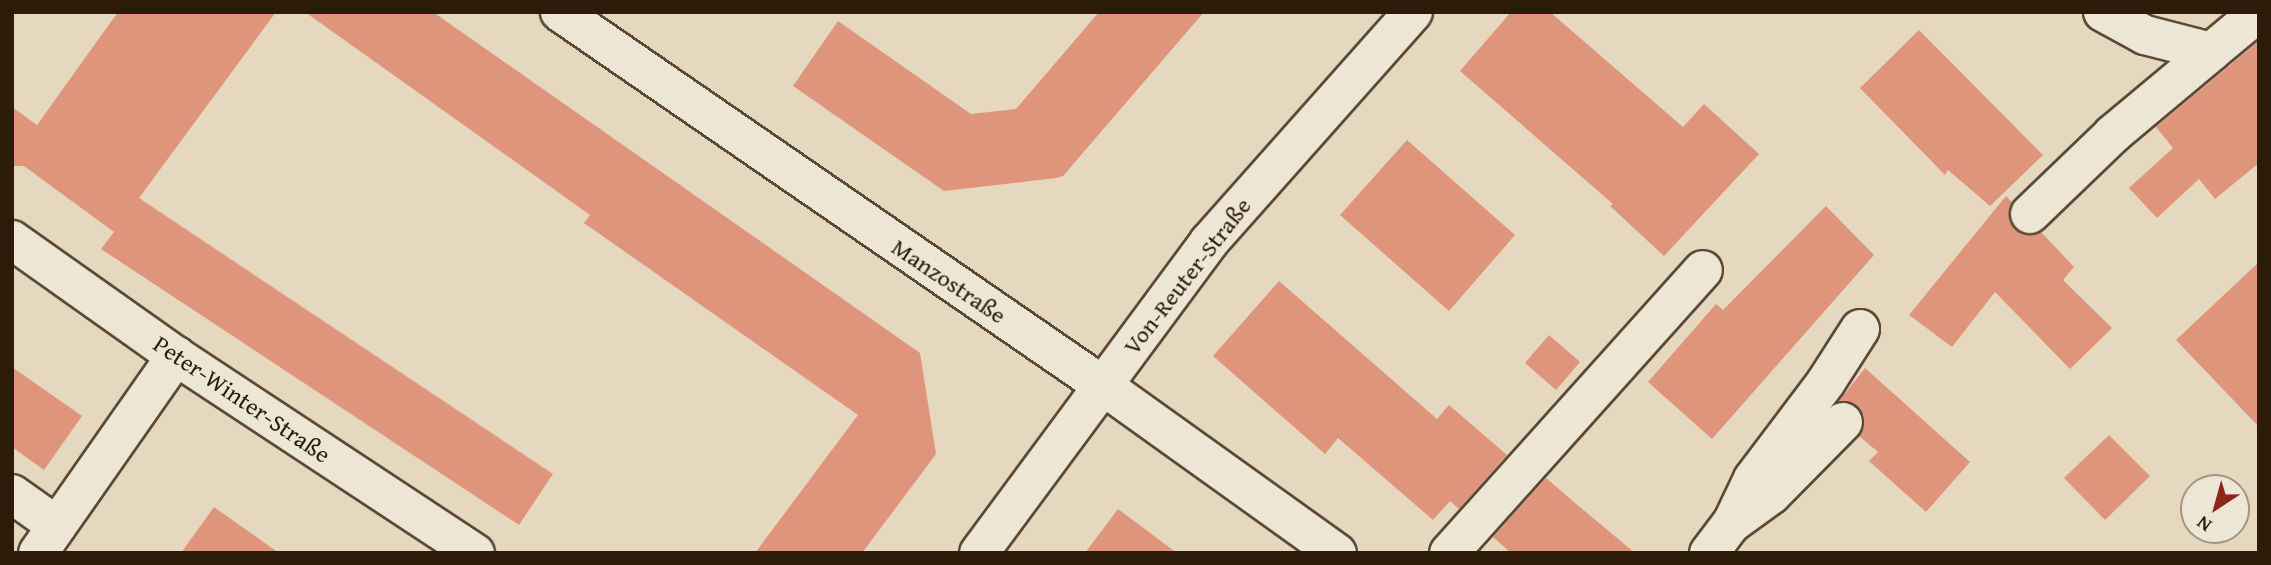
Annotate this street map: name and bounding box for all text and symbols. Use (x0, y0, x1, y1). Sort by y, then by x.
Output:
street label: Von-Reuter-Straße (1117, 192, 1257, 360)
street label: Manzostraße (886, 232, 1012, 330)
street label: Peter-Winter-Straße (148, 329, 336, 469)
north arrow (2180, 474, 2250, 544)
text: N (2190, 509, 2217, 539)

